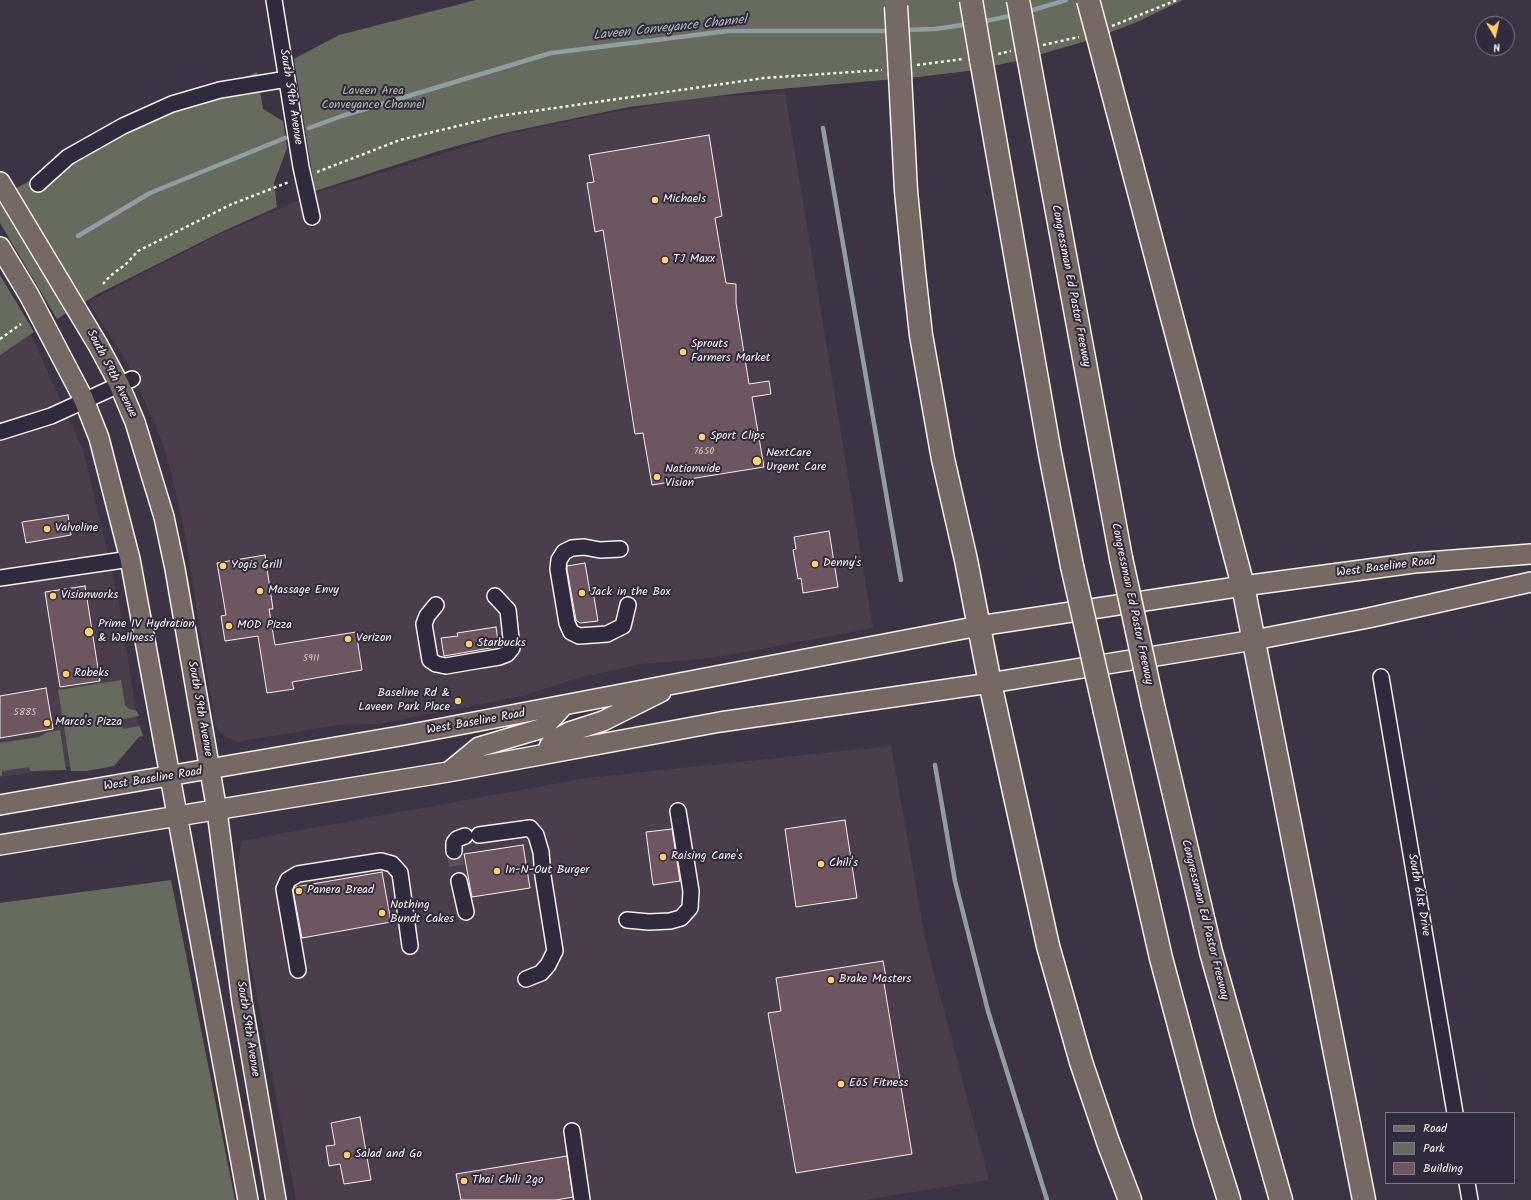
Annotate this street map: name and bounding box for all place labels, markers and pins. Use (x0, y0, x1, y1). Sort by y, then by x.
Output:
place label: Michaels (663, 193, 706, 207)
marker: Michaels (650, 195, 660, 205)
place label: TJ Maxx (673, 253, 715, 267)
marker: TJ Maxx (660, 255, 670, 265)
place label: Sprouts Farmers Market (691, 338, 770, 366)
marker: Sprouts Farmers Market (678, 347, 688, 357)
place label: Sport Clips (710, 430, 765, 444)
marker: Sport Clips (697, 432, 707, 442)
place label: NextCare Urgent Care (766, 447, 826, 475)
marker: NextCare Urgent Care (751, 455, 763, 467)
place label: Nationwide Vision (665, 463, 720, 491)
marker: Nationwide Vision (652, 472, 662, 482)
place label: Valvoline (55, 522, 98, 536)
marker: Valvoline (42, 524, 52, 534)
place label: Denny's (823, 557, 861, 571)
place label: Yogis Grill (231, 559, 282, 573)
marker: Denny's (810, 559, 820, 569)
marker: Yogis Grill (218, 561, 228, 571)
place label: Massage Envy (268, 584, 339, 598)
marker: Massage Envy (255, 586, 265, 596)
place label: Jack in the Box (590, 586, 671, 600)
marker: Jack in the Box (577, 588, 587, 598)
place label: Visionworks (61, 589, 118, 603)
marker: Visionworks (48, 591, 58, 601)
place label: Prime IV Hydration & Wellness (98, 618, 195, 646)
place label: MOD Pizza (237, 619, 292, 633)
marker: MOD Pizza (224, 621, 234, 631)
marker: Prime IV Hydration & Wellness (83, 626, 95, 638)
place label: Verizon (356, 632, 392, 646)
marker: Verizon (343, 634, 353, 644)
place label: Starbucks (477, 637, 526, 651)
marker: Starbucks (464, 639, 474, 649)
place label: Robeks (74, 667, 109, 681)
marker: Robeks (61, 669, 71, 679)
place label: Baseline Rd & Laveen Park Place (358, 687, 450, 715)
marker: Baseline Rd & Laveen Park Place (453, 696, 463, 706)
place label: Marco's Pizza (55, 716, 122, 730)
marker: Marco's Pizza (42, 718, 52, 728)
place label: Raising Cane's (671, 850, 743, 864)
marker: Raising Cane's (658, 852, 668, 862)
place label: Chili's (829, 857, 858, 871)
marker: Chili's (816, 859, 826, 869)
place label: In-N-Out Burger (505, 864, 589, 878)
marker: In-N-Out Burger (492, 866, 502, 876)
place label: Panera Bread (307, 884, 374, 898)
marker: Panera Bread (294, 886, 304, 896)
place label: Nothing Bundt Cakes (390, 899, 454, 927)
marker: Nothing Bundt Cakes (377, 908, 387, 918)
place label: Brake Masters (839, 973, 911, 987)
marker: Brake Masters (826, 975, 836, 985)
place label: EōS Fitness (849, 1077, 908, 1091)
marker: EōS Fitness (836, 1079, 846, 1089)
place label: Salad and Go (355, 1148, 422, 1162)
marker: Salad and Go (342, 1150, 352, 1160)
place label: Thai Chili 2go (472, 1174, 543, 1188)
marker: Thai Chili 2go (459, 1176, 469, 1186)

